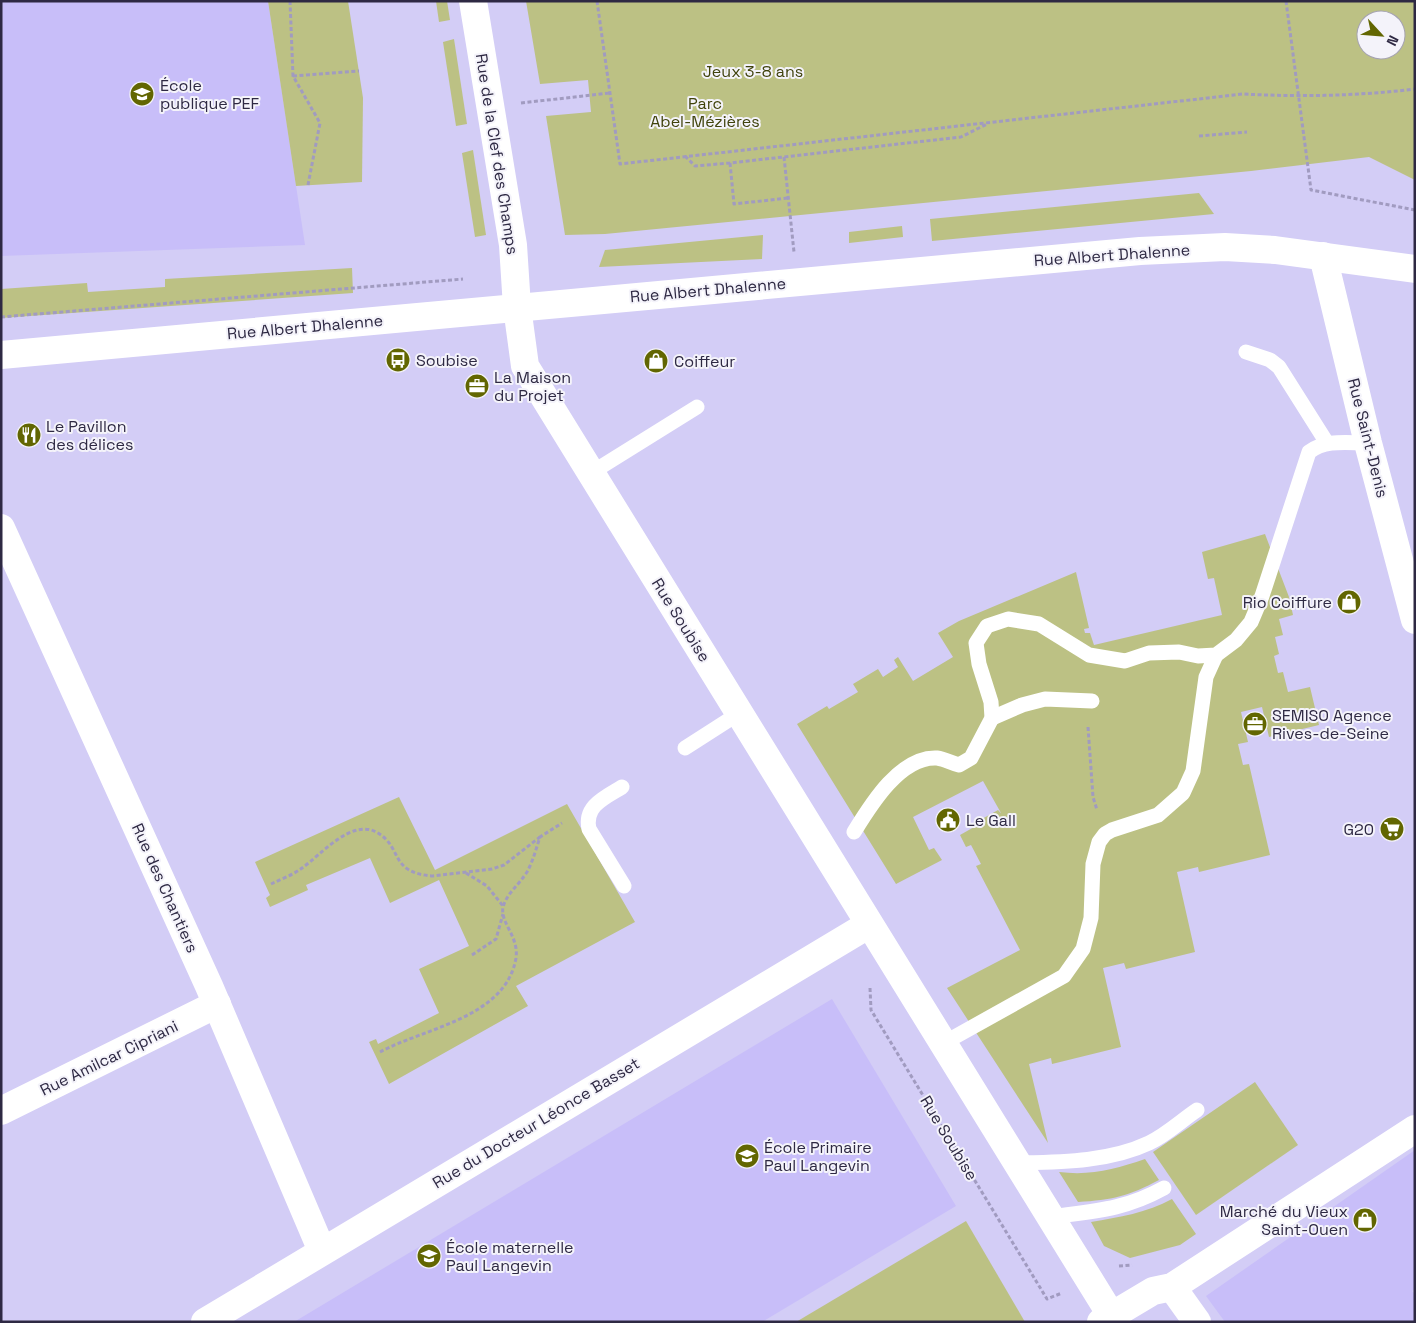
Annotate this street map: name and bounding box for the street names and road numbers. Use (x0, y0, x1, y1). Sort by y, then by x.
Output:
street label: Rue de la Clef des Champs (471, 52, 523, 256)
street label: Rue Albert Dhalenne (1033, 239, 1191, 271)
street label: Rue Albert Dhalenne (629, 273, 787, 307)
street label: Rue Albert Dhalenne (226, 310, 384, 344)
street label: Rue Saint-Denis (1343, 376, 1393, 500)
street label: Rue Soubise (647, 574, 715, 666)
street label: Rue des Chantiers (127, 820, 203, 956)
street label: Rue Amilcar Cipriani (36, 1015, 182, 1101)
street label: Rue du Docteur Léonce Basset (429, 1053, 643, 1193)
street label: Rue Soubise (916, 1092, 982, 1184)

